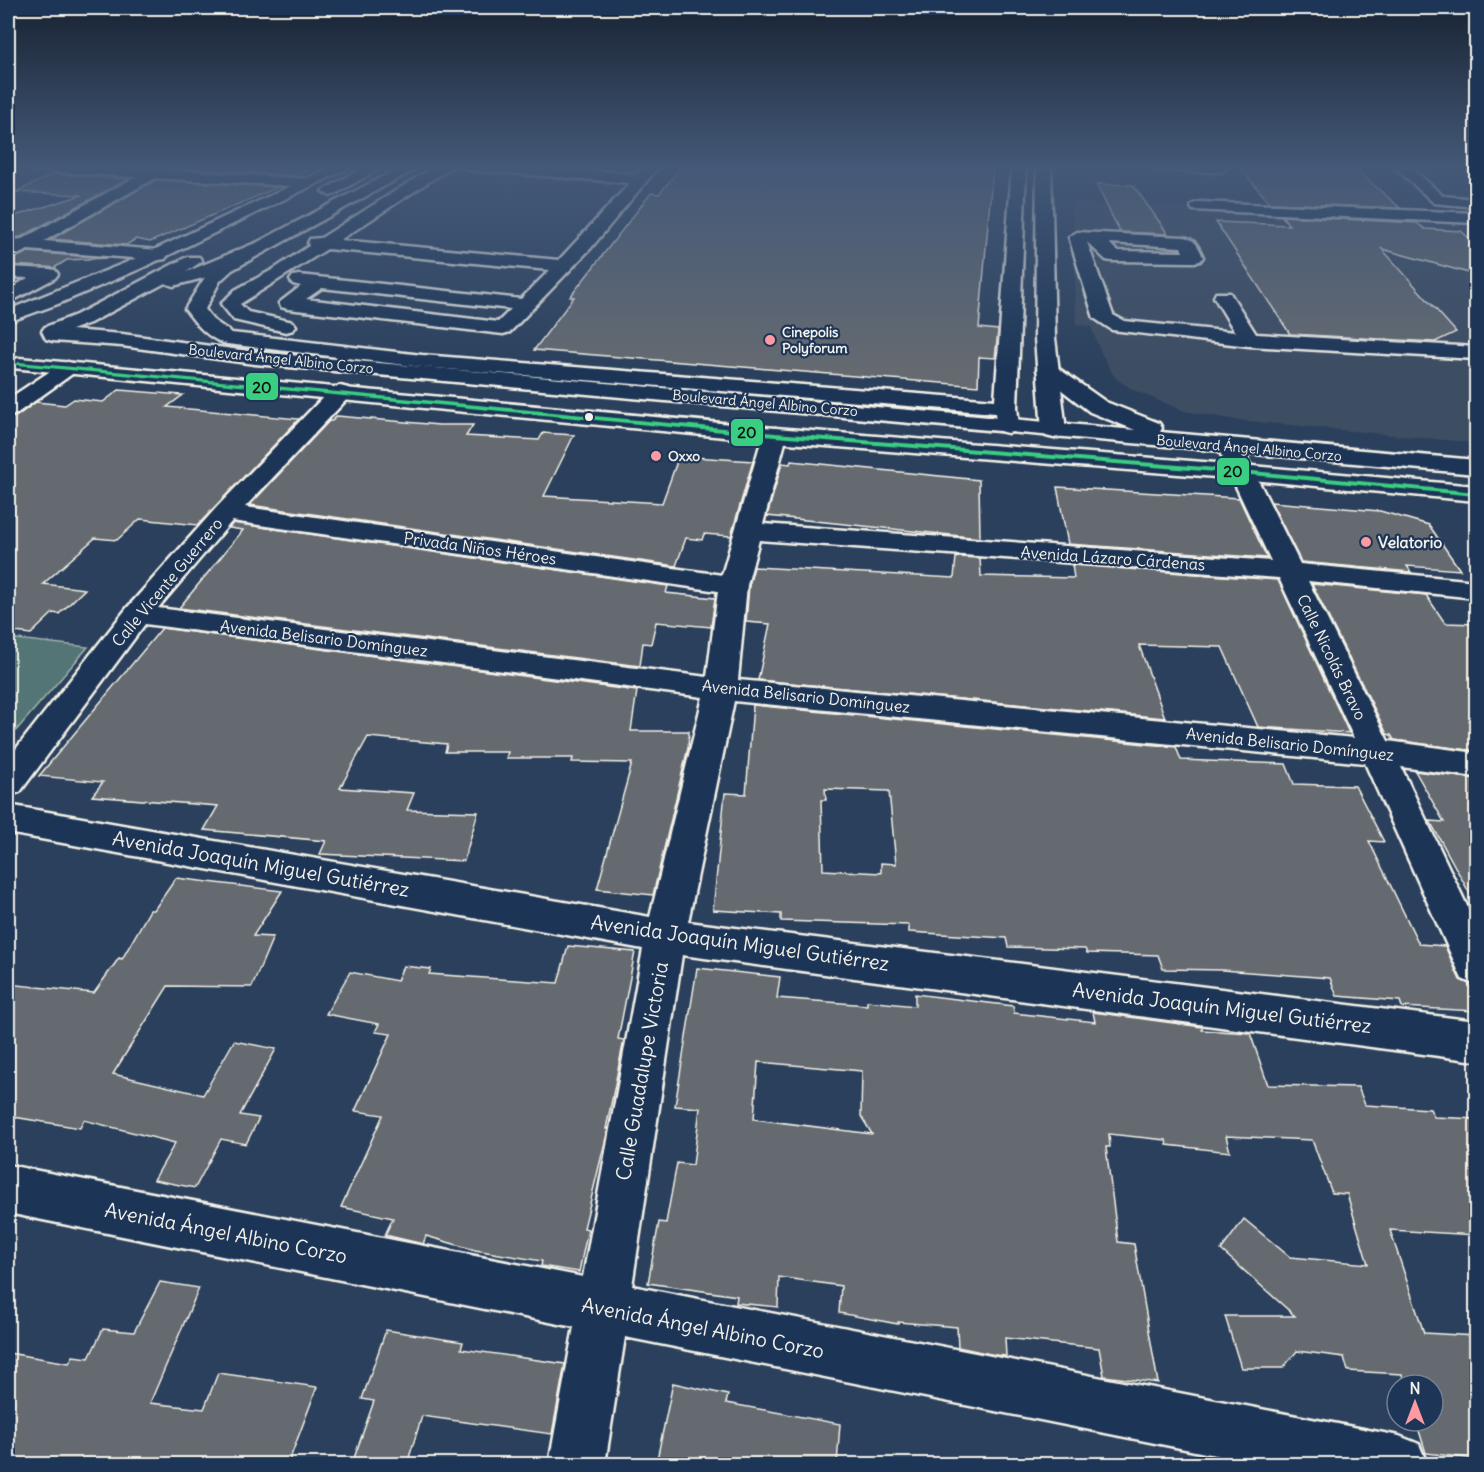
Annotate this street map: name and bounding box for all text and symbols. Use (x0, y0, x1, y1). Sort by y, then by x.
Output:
place label: Cinepolis Polyforum (782, 323, 848, 357)
marker: Cinepolis Polyforum (763, 333, 777, 347)
street label: Boulevard Ángel Albino Corzo (188, 340, 375, 378)
line badge: 20 (245, 372, 279, 401)
text: 20 (252, 377, 272, 397)
street label: Boulevard Ángel Albino Corzo (672, 386, 859, 420)
unlabelled marker (583, 411, 595, 423)
line badge: 20 (730, 418, 764, 447)
text: 20 (737, 422, 757, 442)
street label: Boulevard Ángel Albino Corzo (1156, 431, 1343, 465)
place label: Oxxo (668, 447, 700, 465)
marker: Oxxo (649, 449, 663, 463)
line badge: 20 (1216, 457, 1250, 486)
text: 20 (1223, 461, 1243, 481)
street label: Calle Vicente Guerrero (107, 514, 227, 650)
street label: Privada Niños Héroes (402, 527, 558, 569)
place label: Velatorio (1378, 532, 1442, 552)
marker: Velatorio (1359, 535, 1373, 549)
street label: Avenida Lázaro Cárdenas (1020, 542, 1206, 574)
street label: Calle Nicolás Bravo (1293, 591, 1371, 723)
street label: Avenida Belisario Domínguez (219, 615, 429, 661)
street label: Avenida Belisario Domínguez (701, 675, 911, 717)
street label: Avenida Belisario Domínguez (1185, 723, 1395, 765)
street label: Avenida Joaquín Miguel Gutiérrez (111, 825, 411, 902)
street label: Avenida Joaquín Miguel Gutiérrez (589, 909, 891, 976)
street label: Calle Guadalupe Victoria (610, 960, 673, 1182)
street label: Avenida Joaquín Miguel Gutiérrez (1071, 977, 1373, 1038)
street label: Avenida Ángel Albino Corzo (103, 1197, 349, 1268)
street label: Avenida Ángel Albino Corzo (580, 1292, 826, 1363)
north arrow (1385, 1373, 1445, 1433)
text: N (1409, 1378, 1421, 1398)

